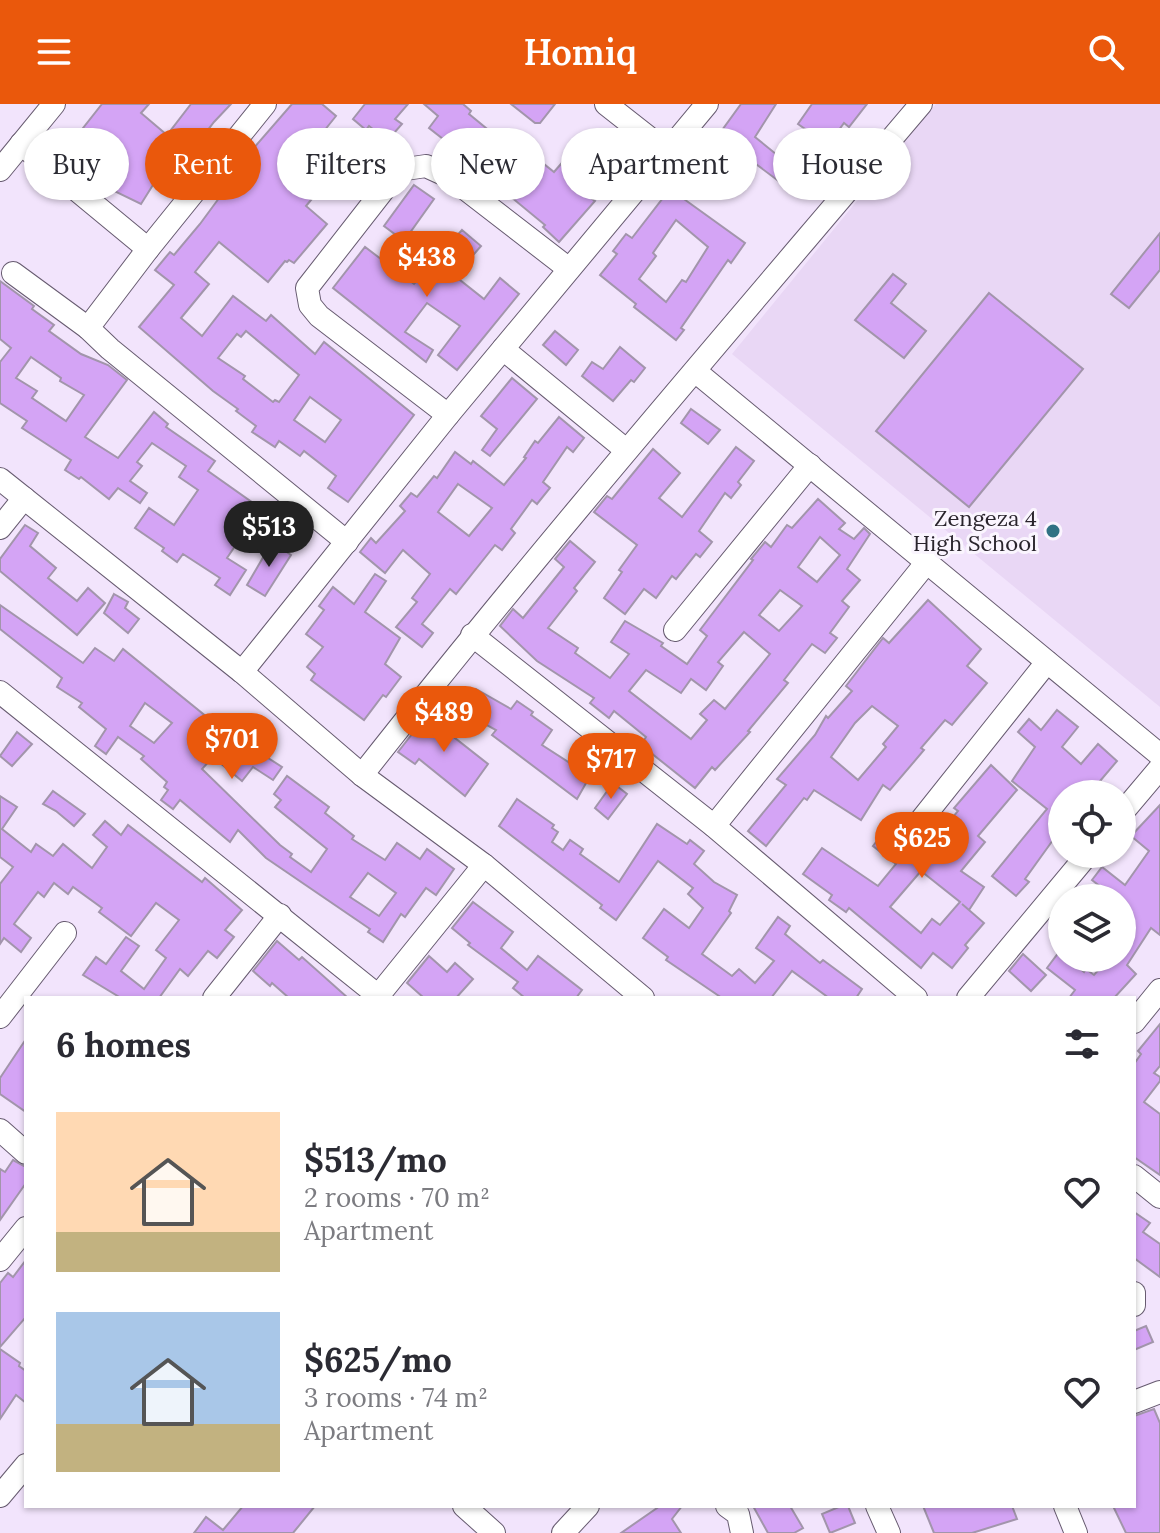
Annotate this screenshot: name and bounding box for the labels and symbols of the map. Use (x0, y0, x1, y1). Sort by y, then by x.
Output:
pin: $438 (380, 231, 474, 299)
pin: $513 (222, 501, 316, 569)
place label: Zengeza 4 High School (913, 504, 1037, 557)
marker: Zengeza 4 High School (1044, 522, 1062, 540)
pin: $489 (397, 686, 491, 754)
pin: $701 (185, 713, 279, 781)
pin: $717 (564, 733, 658, 801)
pin: $625 (875, 812, 969, 880)

